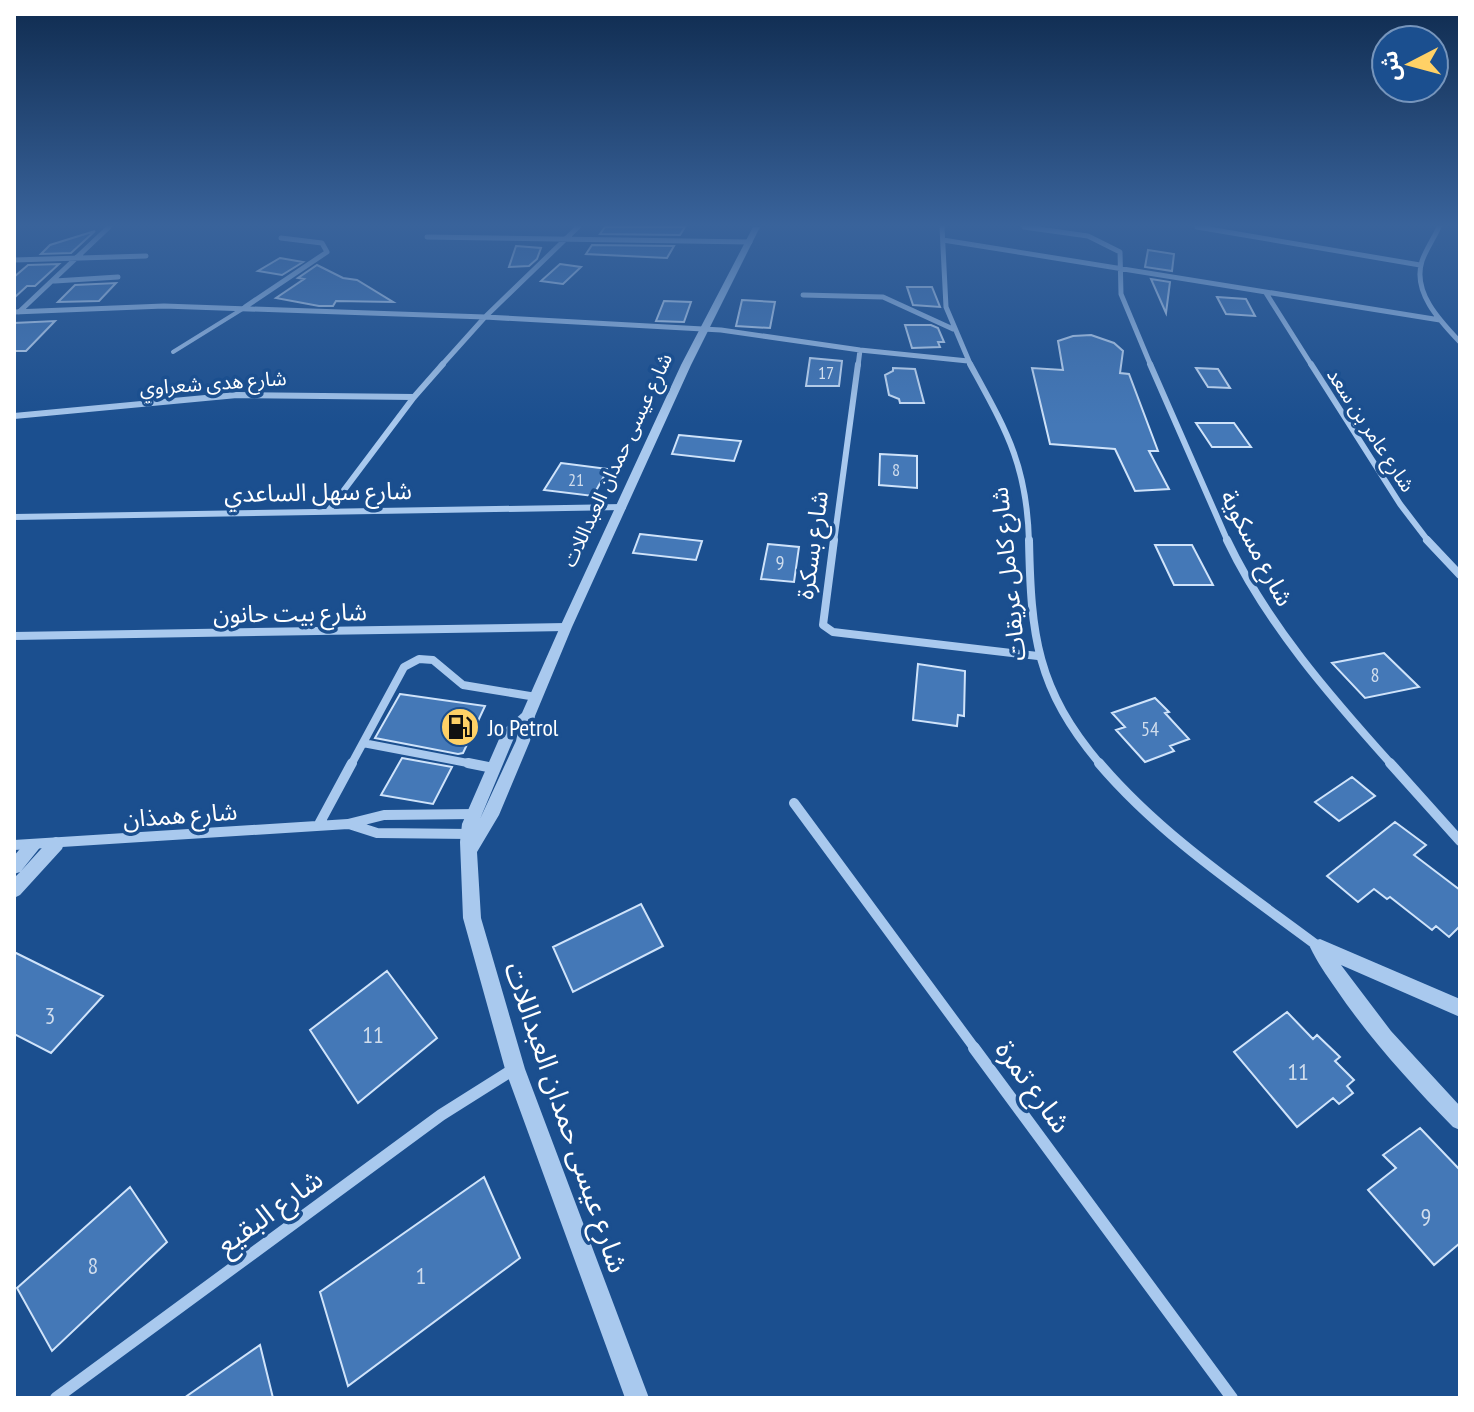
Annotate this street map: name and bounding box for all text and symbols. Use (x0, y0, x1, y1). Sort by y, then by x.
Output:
north arrow (1370, 24, 1450, 104)
text: ش (1375, 50, 1406, 83)
street label: شارع عيسى حمدان العبداللات (556, 349, 680, 572)
house number: 17 (818, 361, 834, 384)
street label: شارع عامر بن سعد (1320, 363, 1421, 498)
street label: شارع هدى شعراوي (139, 365, 288, 404)
house number: 8 (892, 458, 900, 481)
house number: 21 (568, 468, 584, 491)
street label: شارع سهل الساعدي (224, 475, 412, 513)
street label: شارع كامل عريقات (983, 485, 1035, 662)
street label: شارع مسكوية (1212, 485, 1301, 612)
street label: شارع بسكرة (789, 489, 837, 601)
house number: 9 (776, 550, 785, 576)
street label: شارع بيت حانون (213, 596, 367, 632)
house number: 8 (1371, 662, 1380, 688)
fuel station icon: Jo Petrol (439, 706, 481, 748)
place label: Jo Petrol (487, 712, 559, 743)
house number: 54 (1141, 716, 1159, 742)
street label: شارع همذان (122, 796, 238, 836)
street label: شارع عيسى حمدان العبداللات (494, 957, 638, 1278)
house number: 3 (45, 1000, 55, 1031)
house number: 11 (362, 1019, 384, 1050)
street label: شارع تمرة (985, 1032, 1080, 1142)
house number: 11 (1287, 1056, 1309, 1087)
street label: شارع البقيع (208, 1160, 331, 1265)
house number: 9 (1421, 1201, 1431, 1232)
house number: 8 (88, 1250, 98, 1281)
house number: 1 (416, 1260, 426, 1291)

